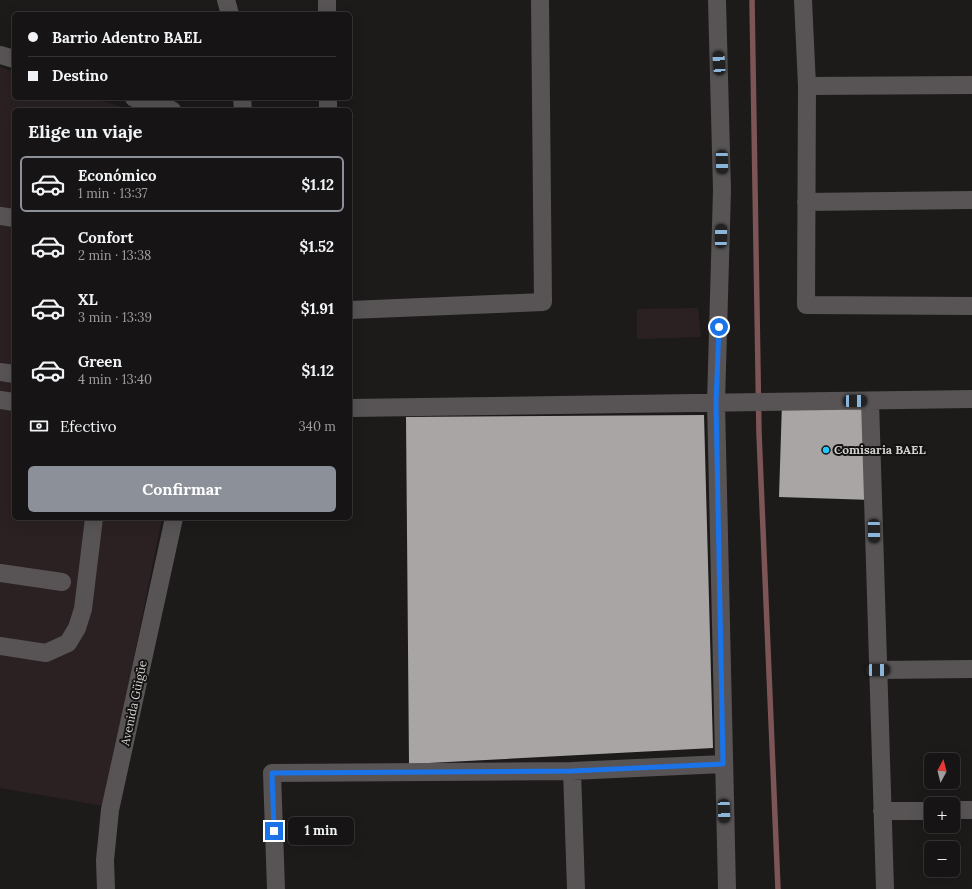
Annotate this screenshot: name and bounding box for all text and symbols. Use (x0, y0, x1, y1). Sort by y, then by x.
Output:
text: Barrio Adentro BAEL (52, 28, 202, 47)
car (712, 51, 726, 75)
text: Destino (52, 66, 108, 85)
text: Elige un viaje (28, 120, 143, 143)
car (716, 150, 728, 174)
icon: car (30, 166, 66, 202)
text: Económico (78, 166, 157, 185)
text: $1.12 (302, 175, 334, 194)
text: 1 min · 13:37 (78, 185, 148, 202)
car (715, 224, 727, 248)
icon: car (30, 228, 66, 264)
text: Confort (78, 228, 134, 247)
text: $1.52 (299, 237, 334, 256)
text: 2 min · 13:38 (78, 247, 151, 264)
icon: car (30, 290, 66, 326)
text: XL (78, 290, 98, 309)
text: $1.91 (301, 299, 334, 318)
text: 3 min · 13:39 (78, 309, 152, 326)
route start (710, 318, 728, 336)
icon: car (30, 352, 66, 388)
text: Green (78, 352, 122, 371)
text: $1.12 (302, 361, 334, 380)
text: 4 min · 13:40 (78, 371, 152, 388)
car (843, 395, 867, 407)
icon: cash (28, 415, 50, 437)
text: Efectivo (60, 417, 117, 436)
text: 340 m (299, 418, 336, 435)
place label: Comisaria BAEL (834, 442, 927, 457)
marker: Comisaria BAEL (821, 445, 831, 455)
button: Confirmar (28, 466, 336, 512)
car (868, 519, 880, 543)
street label: Avenida Güigüe (117, 658, 150, 748)
car (866, 664, 890, 676)
north arrow (924, 753, 960, 789)
map controls (924, 753, 960, 877)
button: + (924, 797, 960, 833)
car (718, 799, 730, 823)
callout: 1 min (288, 817, 354, 845)
route end (265, 822, 283, 840)
text: 1 min (304, 822, 338, 839)
button: − (924, 841, 960, 877)

